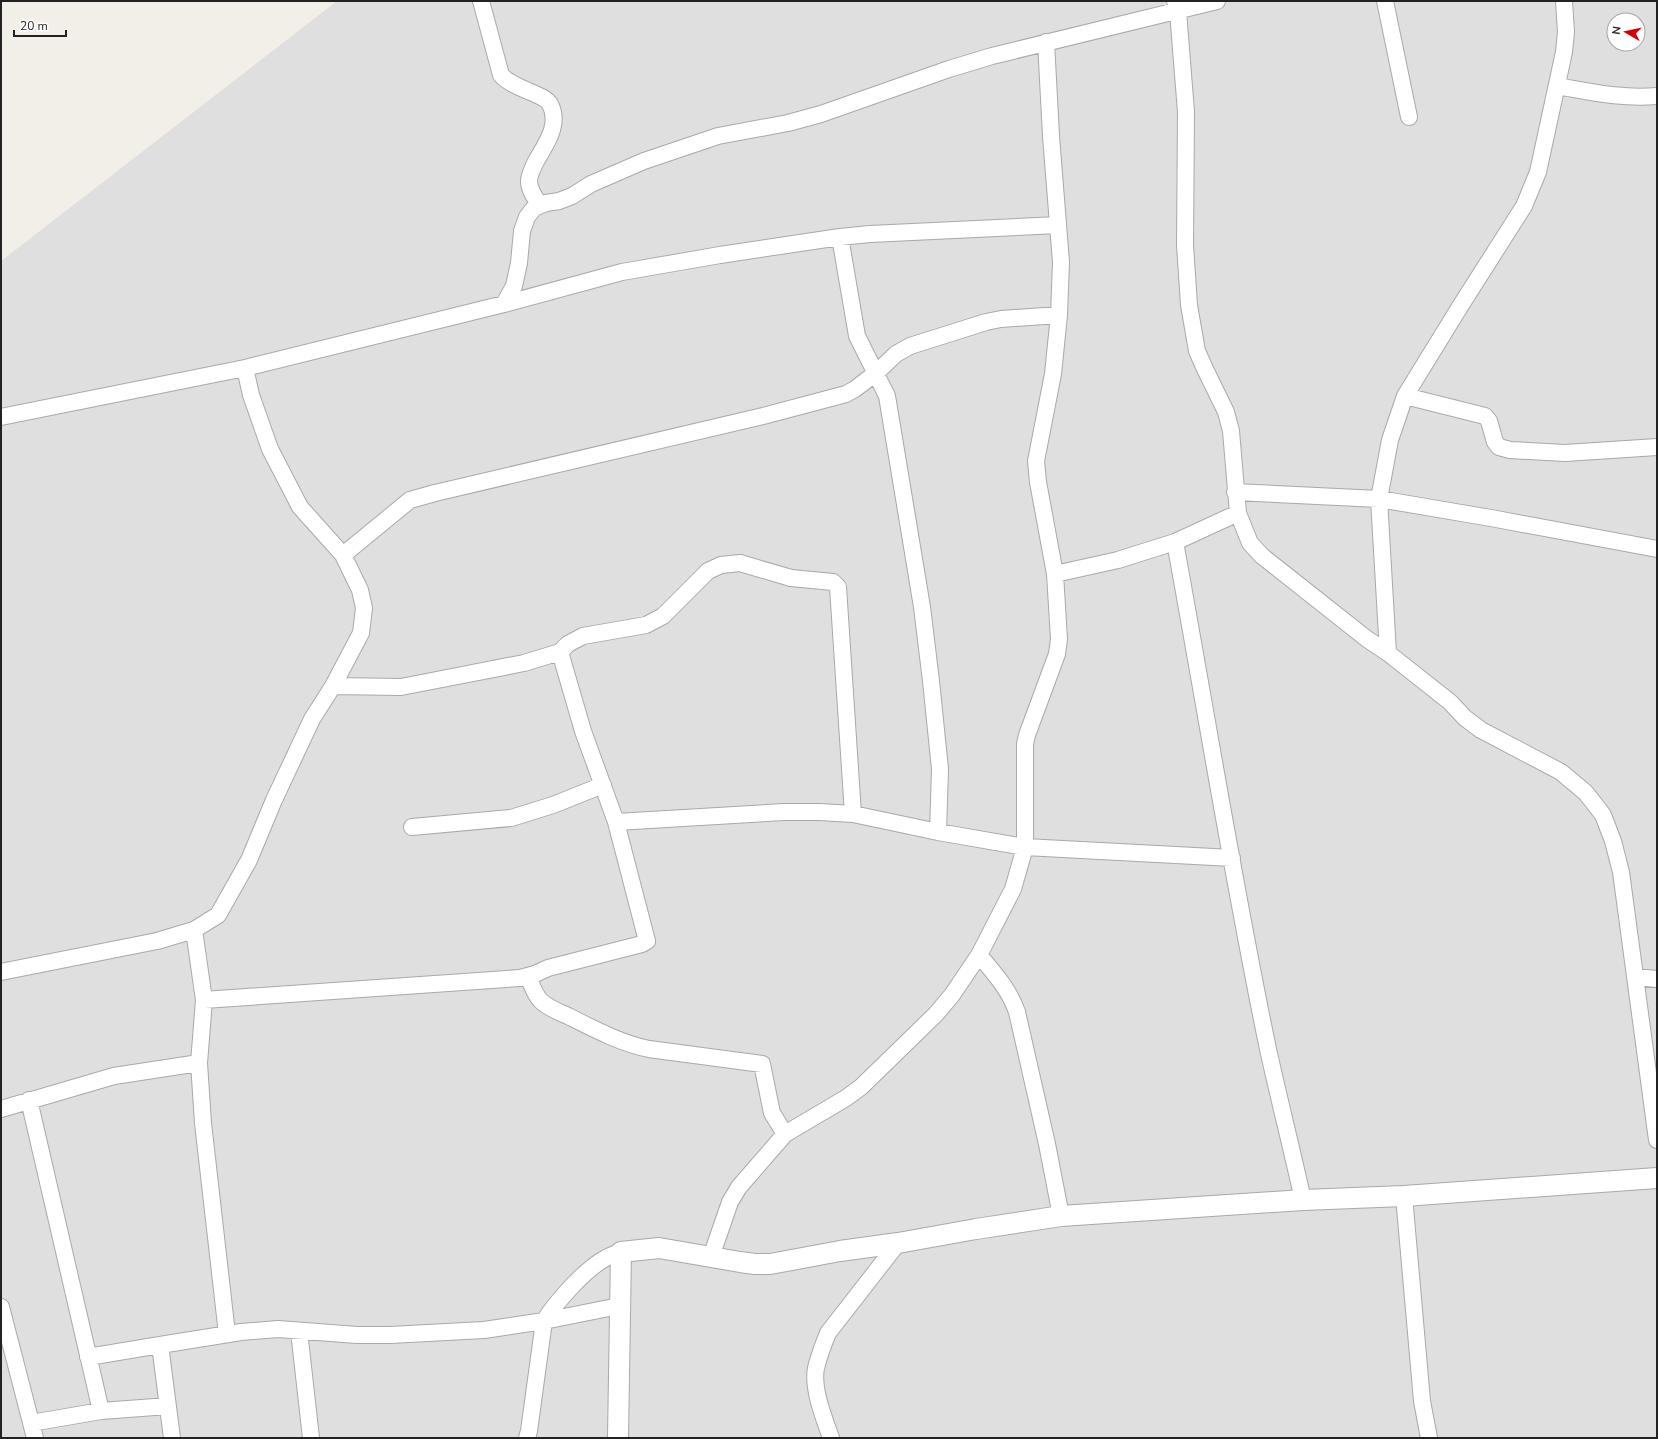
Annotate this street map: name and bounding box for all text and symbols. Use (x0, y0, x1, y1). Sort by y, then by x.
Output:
scale bar (14, 12, 66, 38)
north arrow (1606, 12, 1646, 52)
text: 20 m (20, 18, 48, 34)
text: N (1609, 25, 1625, 36)

